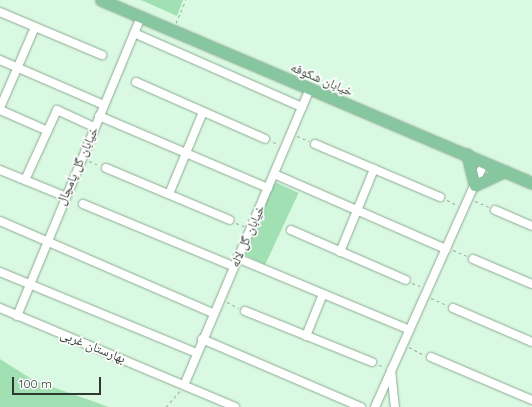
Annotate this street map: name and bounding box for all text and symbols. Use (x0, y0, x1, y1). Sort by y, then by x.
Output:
street label: خیابان شکوفه (288, 59, 356, 99)
street label: خیابان گل پامچال (53, 124, 101, 208)
street label: خیابان گل لاله (226, 203, 268, 269)
street label: بهارستان غربی (58, 326, 128, 366)
scale bar (14, 369, 103, 395)
text: 100 m (19, 376, 52, 391)

